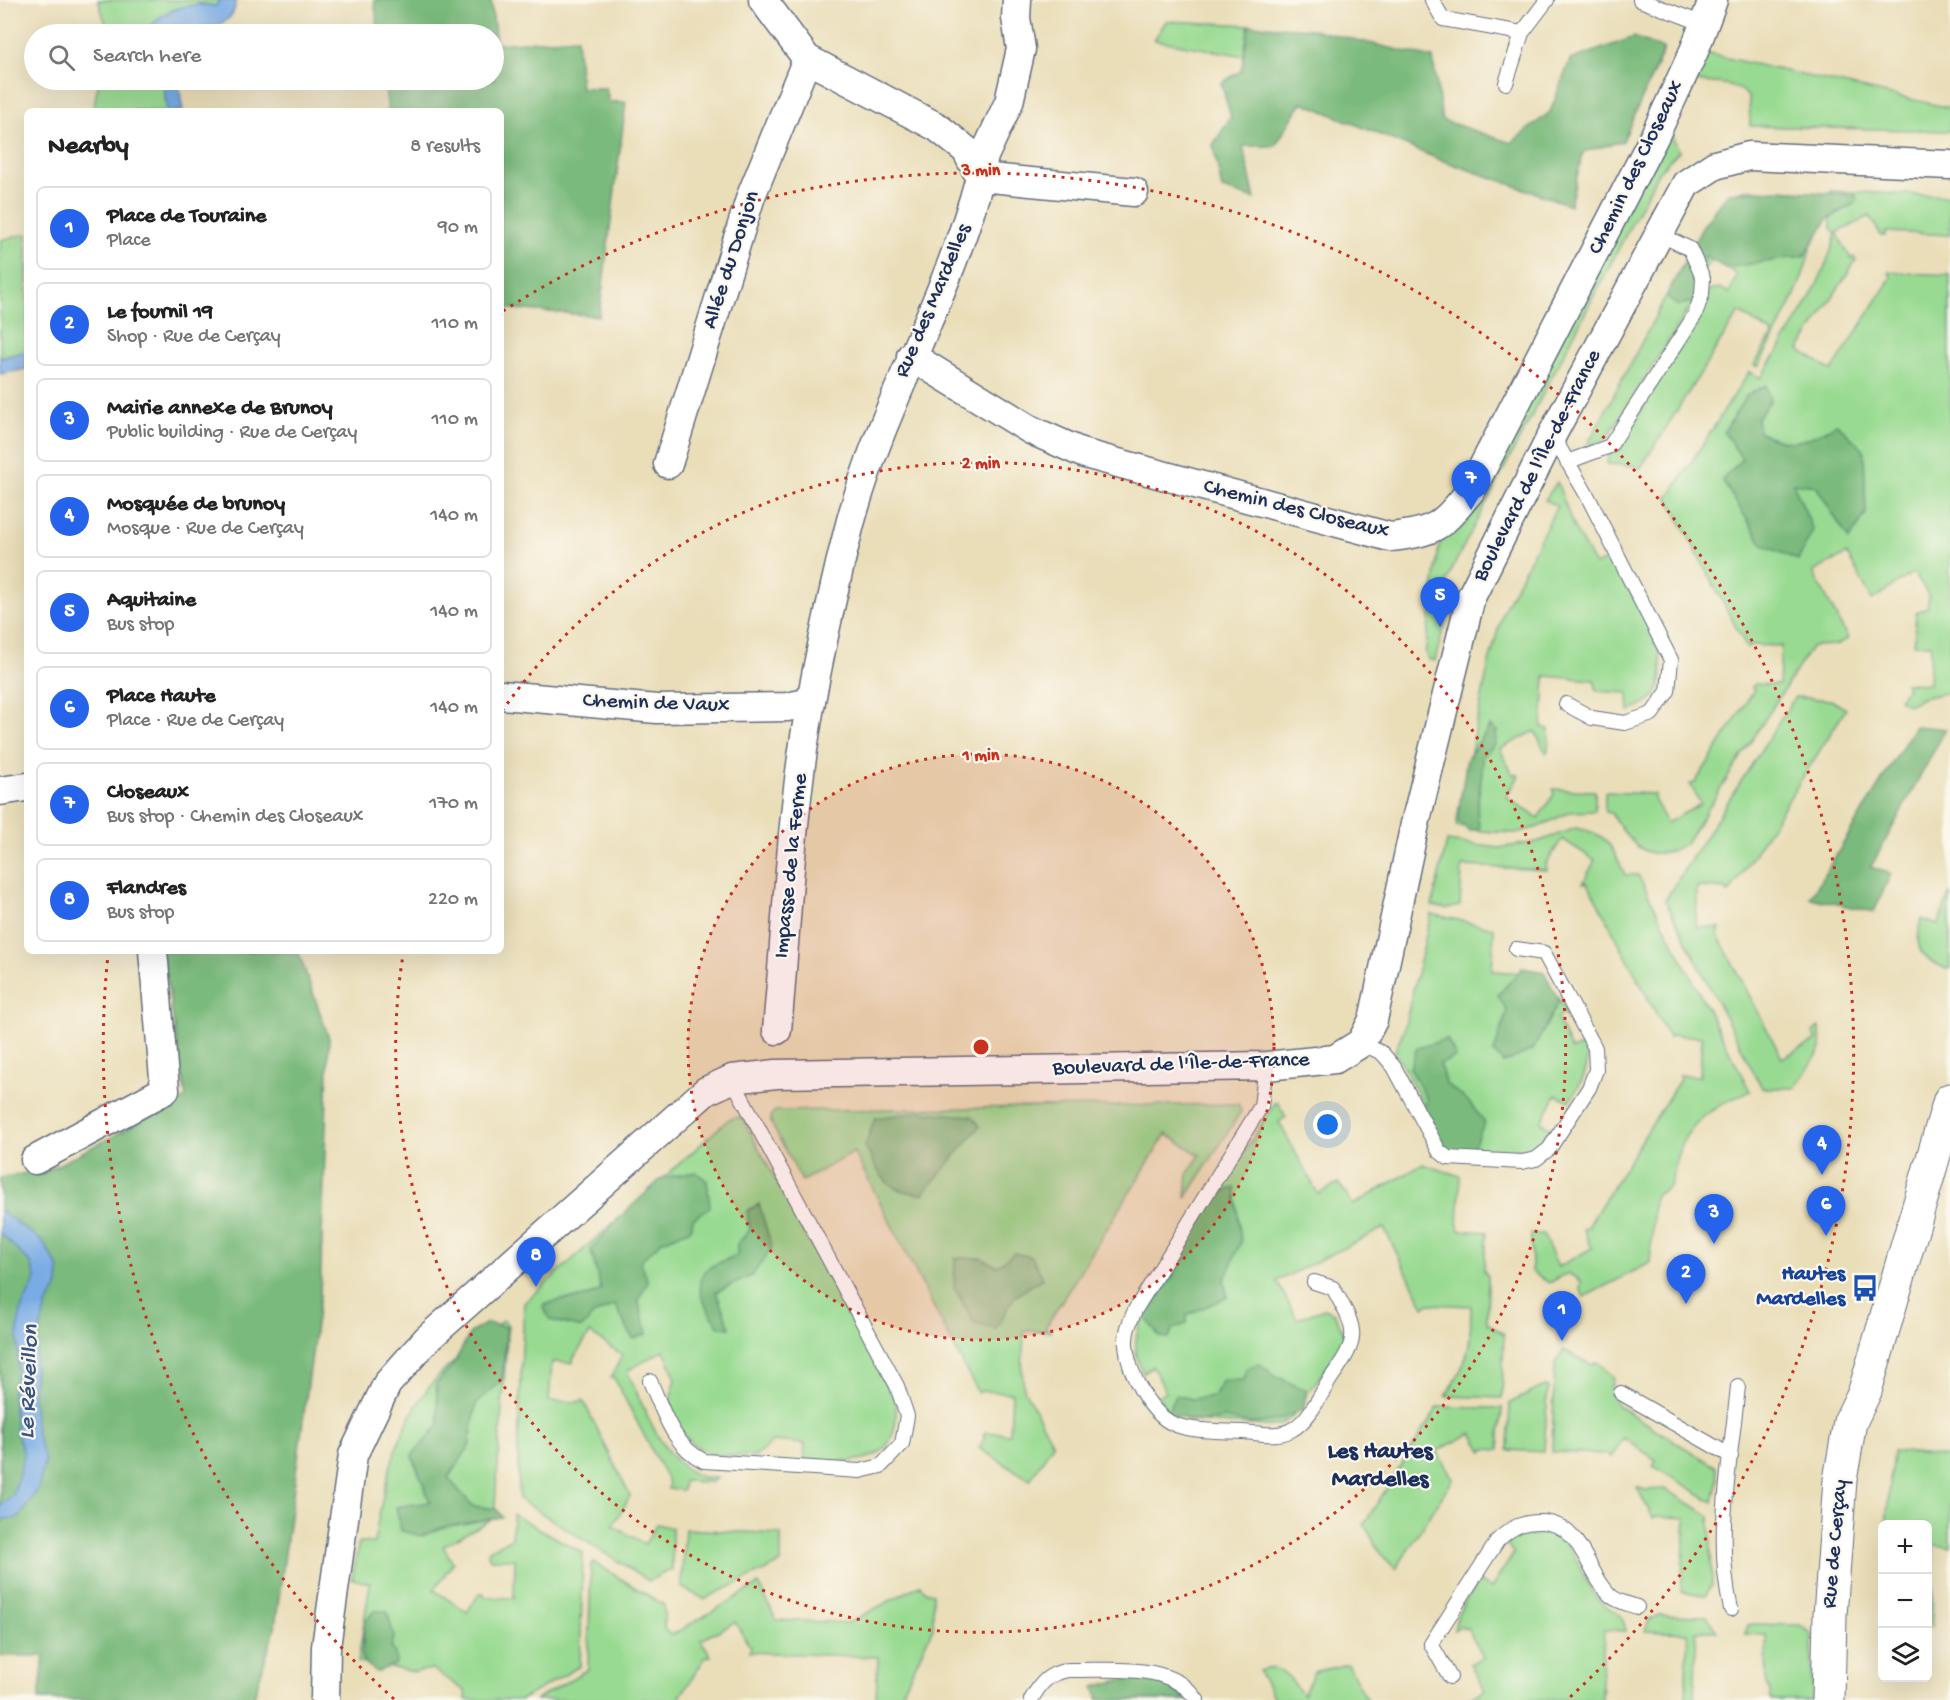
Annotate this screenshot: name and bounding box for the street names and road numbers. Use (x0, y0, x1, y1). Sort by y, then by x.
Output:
street label: Chemin des Closeaux (1584, 76, 1691, 259)
street label: Allée du Donjon (697, 187, 767, 332)
street label: Rue des Mardelles (890, 219, 978, 382)
street label: Boulevard de l'Île-de-France (1468, 345, 1608, 587)
street label: Chemin des Closeaux (1200, 474, 1392, 546)
street label: Chemin de Vaux (582, 688, 730, 720)
street label: Impasse de la Ferme (769, 772, 815, 960)
street label: Boulevard de l'Île-de-France (1051, 1048, 1311, 1083)
street label: Rue de Cerçay (1817, 1478, 1855, 1610)

